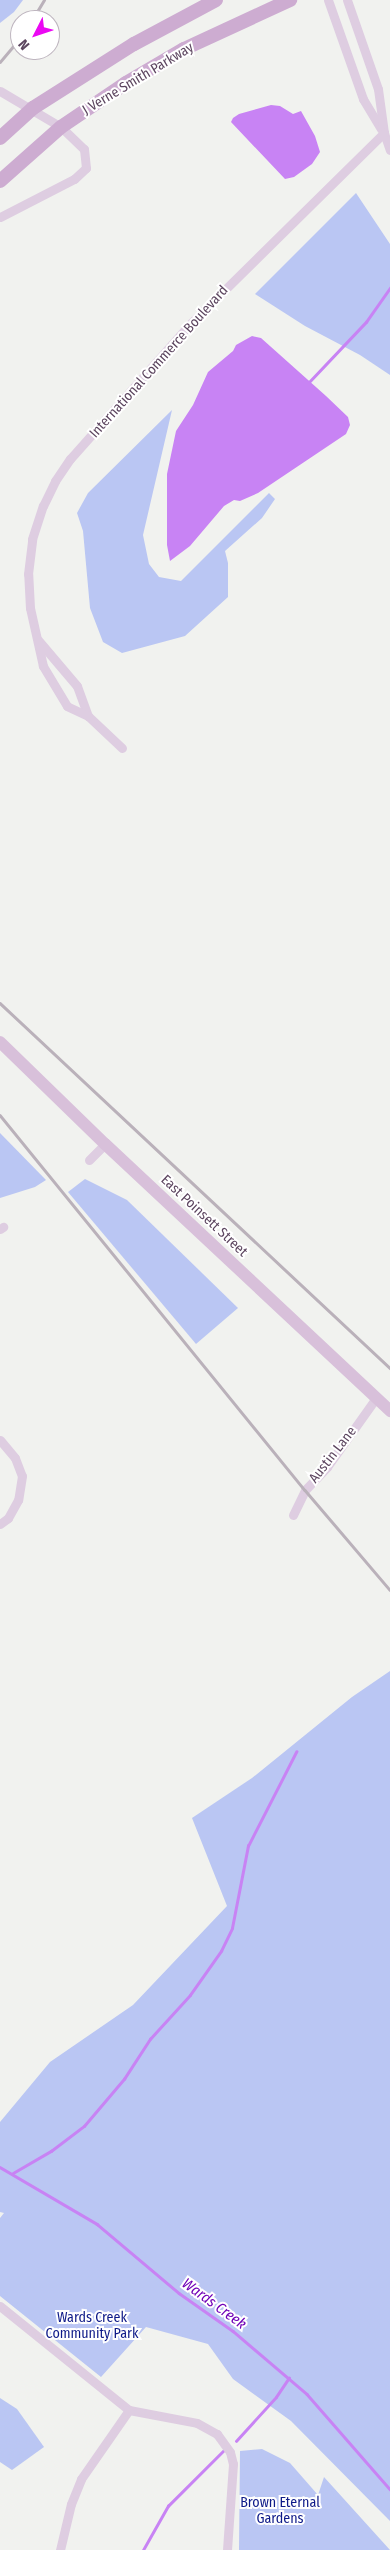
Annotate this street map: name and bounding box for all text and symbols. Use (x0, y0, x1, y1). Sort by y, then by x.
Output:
north arrow (10, 10, 60, 60)
text: N (15, 36, 33, 53)
street label: J Verne Smith Parkway (79, 39, 197, 119)
street label: International Commerce Boulevard (86, 283, 232, 441)
street label: East Poinsett Street (157, 1172, 251, 1260)
street label: Austin Lane (306, 1424, 360, 1486)
water label: Wards Creek (178, 2275, 250, 2333)
park label: Wards Creek Community Park (46, 2310, 138, 2342)
park label: Brown Eternal Gardens (240, 2495, 320, 2528)

